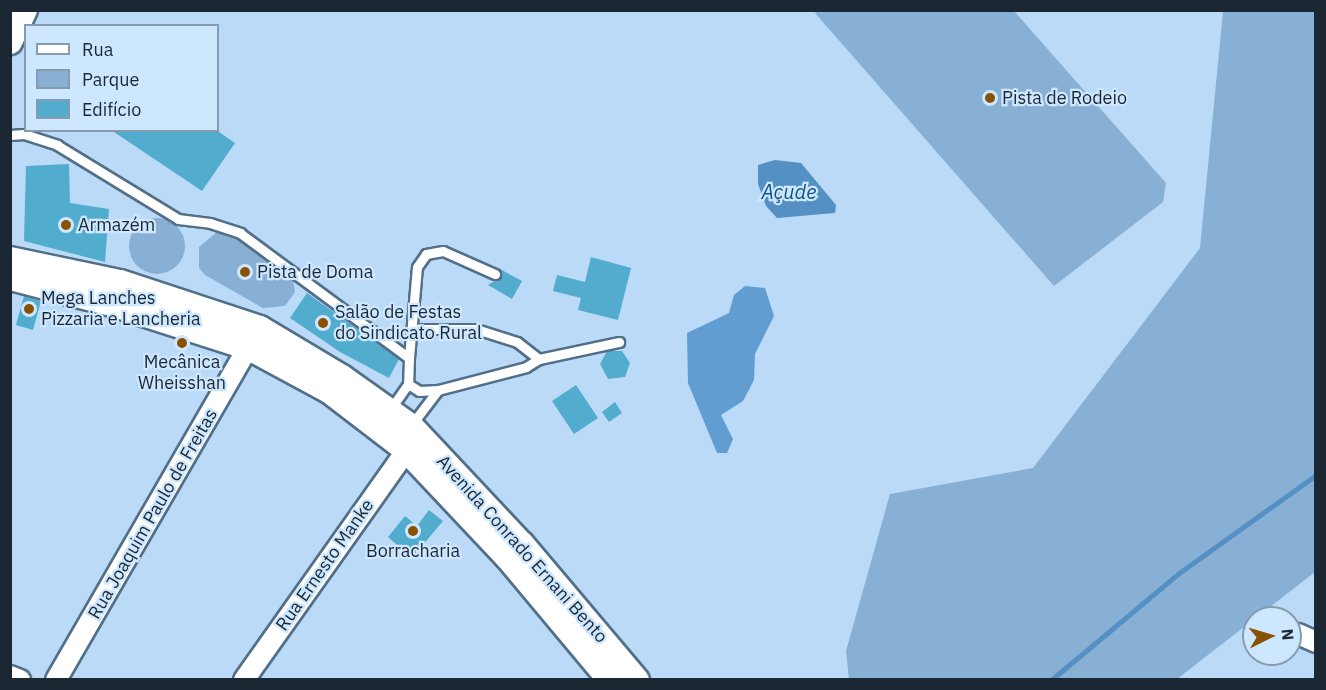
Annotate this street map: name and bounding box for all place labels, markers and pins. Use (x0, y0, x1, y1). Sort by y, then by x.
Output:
place label: Pista de Rodeio (1002, 87, 1127, 109)
marker: Pista de Rodeio (983, 91, 997, 105)
place label: Armazém (78, 214, 155, 236)
marker: Armazém (59, 218, 73, 232)
place label: Pista de Doma (257, 261, 373, 283)
marker: Pista de Doma (238, 265, 252, 279)
place label: Mega Lanches Pizzaria e Lancheria (41, 288, 201, 330)
marker: Mega Lanches Pizzaria e Lancheria (22, 302, 36, 316)
place label: Salão de Festas do Sindicato Rural (335, 302, 482, 344)
marker: Salão de Festas do Sindicato Rural (316, 316, 330, 330)
marker: Mecânica Wheisshan (175, 336, 189, 350)
place label: Mecânica Wheisshan (138, 352, 226, 394)
marker: Borracharia (406, 524, 420, 538)
place label: Borracharia (366, 540, 460, 562)

